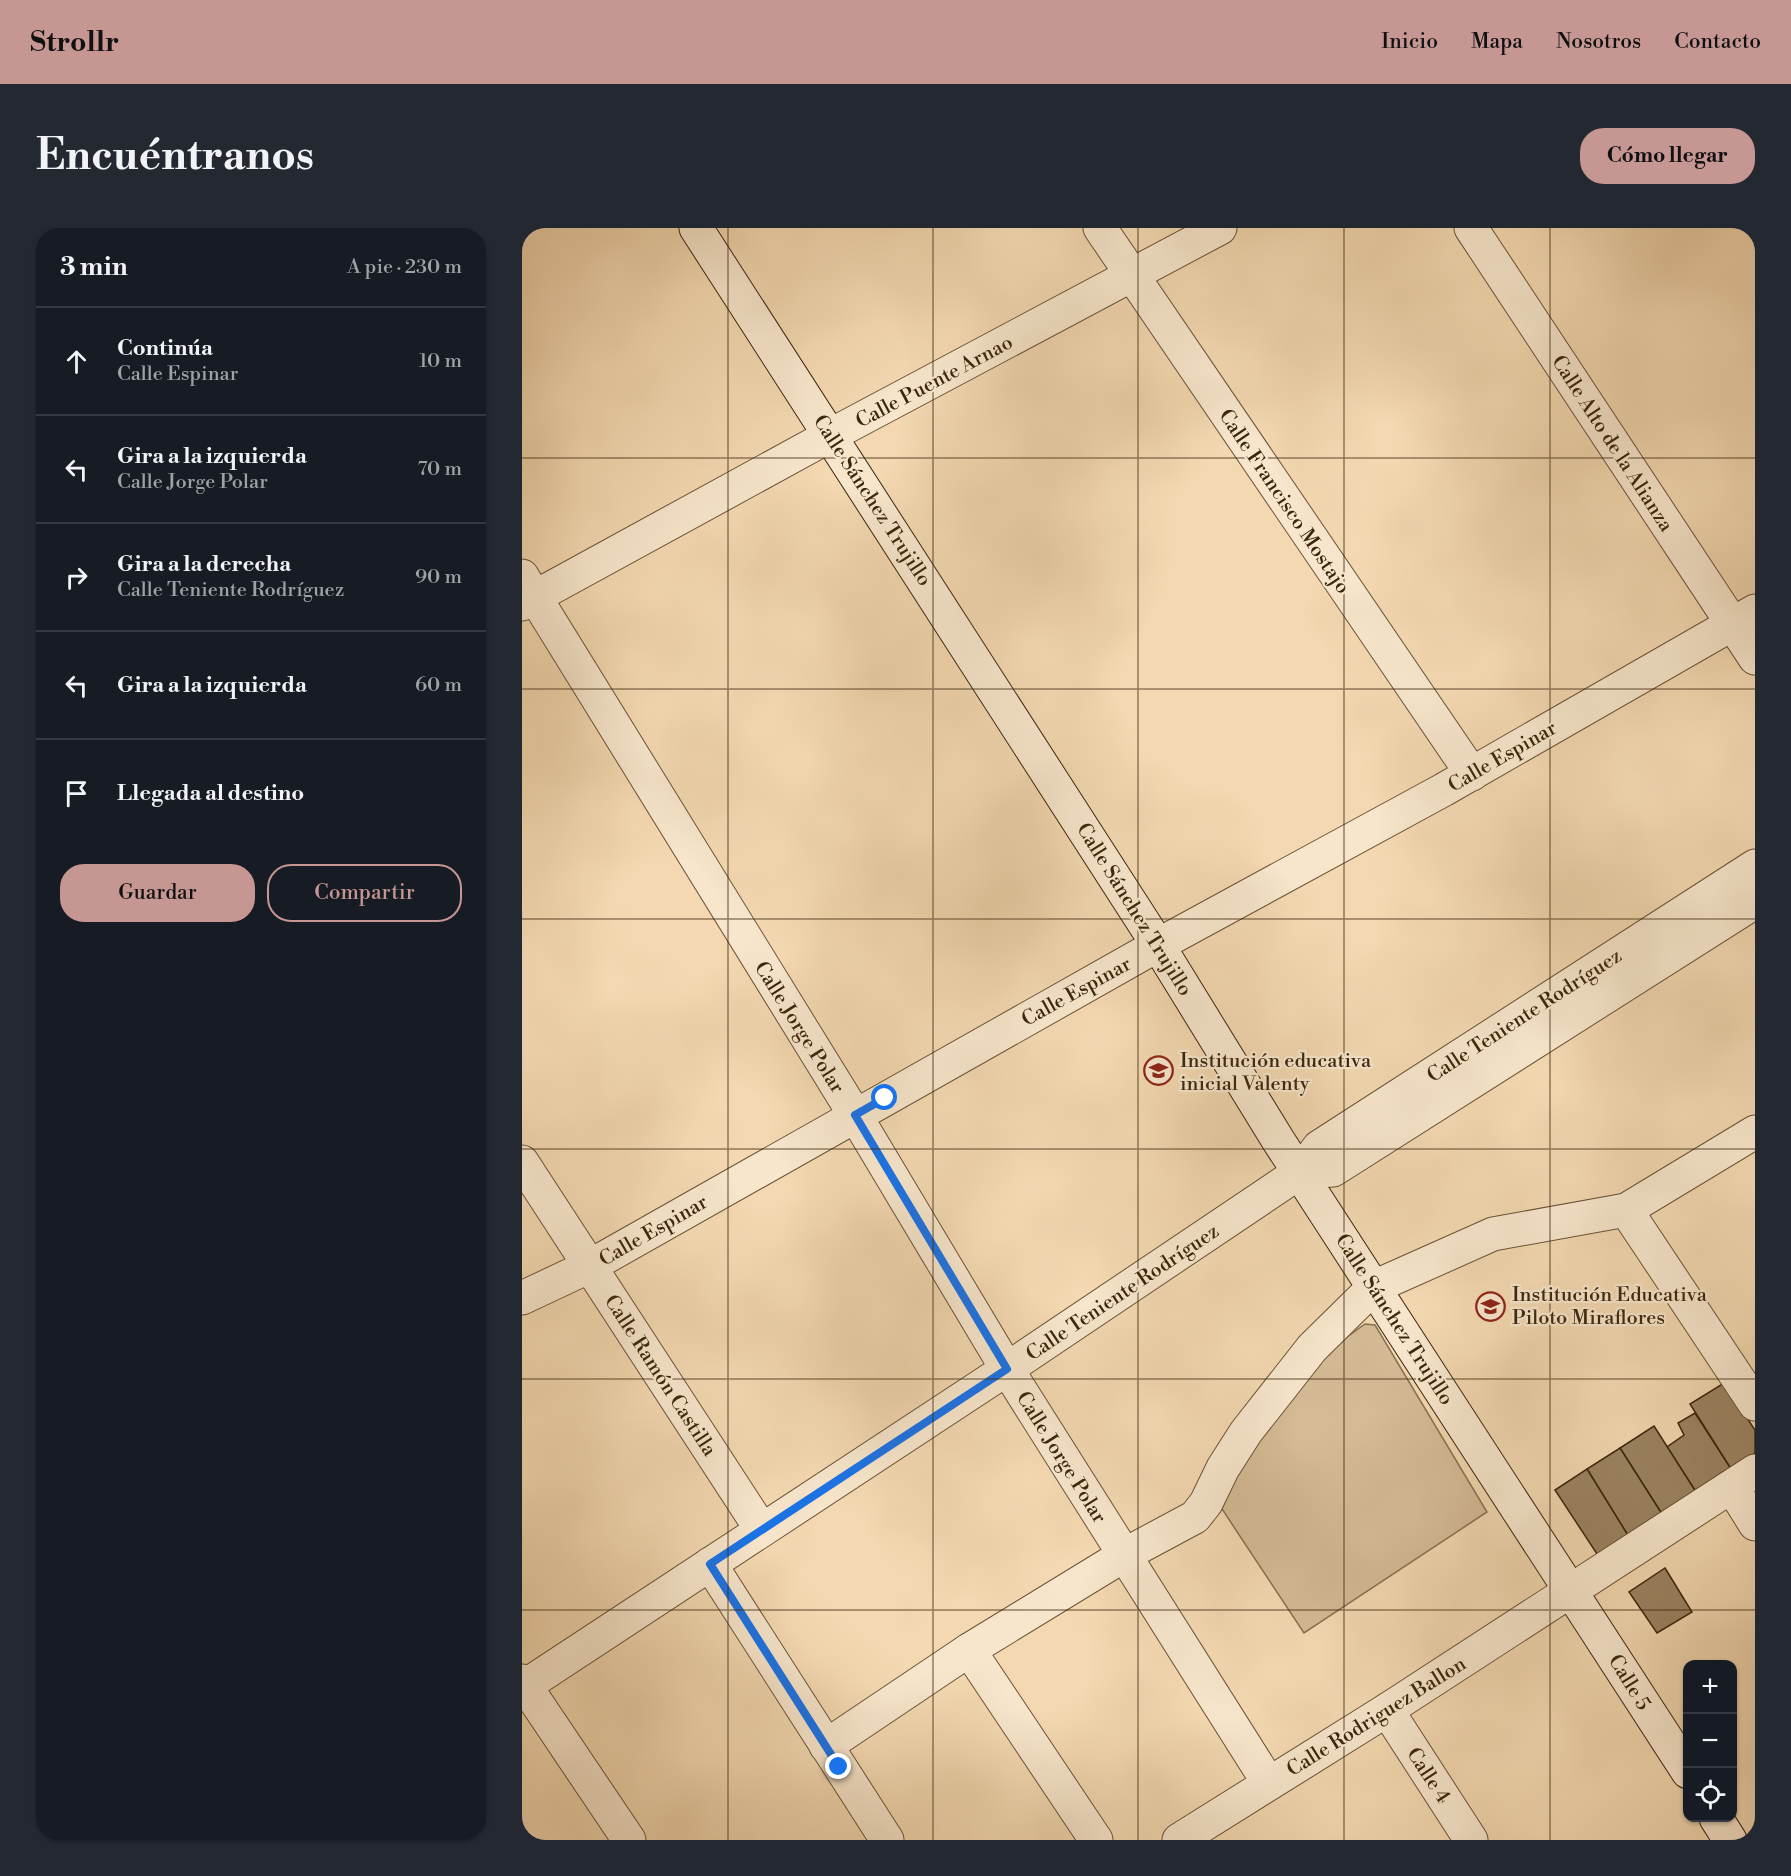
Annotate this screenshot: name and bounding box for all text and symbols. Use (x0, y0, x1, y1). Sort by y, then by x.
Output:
text: Strollr (30, 25, 119, 60)
text: Inicio (1381, 29, 1438, 55)
text: Mapa (1471, 29, 1523, 55)
text: Nosotros (1556, 29, 1641, 55)
text: Contacto (1674, 29, 1761, 55)
button: Cómo llegar (1580, 128, 1755, 184)
text: Encuéntranos (36, 130, 314, 183)
text: 3 min (60, 251, 128, 283)
text: A pie · 230 m (347, 255, 462, 280)
street label: Calle Puente Arnao (852, 330, 1018, 434)
text: Continúa (117, 335, 213, 362)
icon: ahead (60, 345, 93, 378)
text: 10 m (419, 349, 462, 374)
street label: Calle Alto de la Alianza (1545, 351, 1679, 538)
text: Calle Espinar (117, 362, 238, 387)
street label: Calle Francisco Mostajo (1213, 405, 1355, 599)
street label: Calle Sánchez Trujillo (807, 410, 936, 591)
text: Gira a la izquierda (117, 443, 307, 470)
icon: left (60, 453, 93, 486)
text: 70 m (418, 457, 462, 482)
text: Calle Jorge Polar (117, 470, 268, 495)
text: Gira a la derecha (117, 551, 291, 578)
icon: right (60, 561, 93, 594)
text: 90 m (415, 565, 462, 590)
text: Calle Teniente Rodríguez (117, 578, 344, 603)
icon: left (60, 669, 93, 702)
text: Gira a la izquierda (117, 672, 307, 699)
text: 60 m (415, 673, 462, 698)
street label: Calle Espinar (1444, 716, 1562, 798)
icon: arrive (60, 777, 93, 810)
text: Llegada al destino (117, 780, 304, 807)
street label: Calle Sánchez Trujillo (1070, 819, 1197, 1001)
button: Guardar (60, 864, 255, 922)
button: Compartir (267, 864, 462, 922)
street label: Calle Teniente Rodríguez (1423, 944, 1627, 1089)
street label: Calle Espinar (1018, 952, 1136, 1033)
street label: Calle Jorge Polar (748, 957, 849, 1099)
place label: Institución educativa inicial Valenty (1180, 1049, 1372, 1097)
school or university icon: Institución educativa inicial Valenty (1143, 1055, 1175, 1087)
route start (871, 1084, 897, 1110)
street label: Calle Espinar (595, 1190, 713, 1272)
street label: Calle Teniente Rodríguez (1022, 1219, 1224, 1367)
street label: Calle Sánchez Trujillo (1329, 1229, 1458, 1410)
place label: Institución Educativa Piloto Miraflores (1512, 1283, 1708, 1331)
street label: Calle Ramón Castilla (598, 1290, 722, 1462)
school or university icon: Institución Educativa Piloto Miraflores (1475, 1290, 1507, 1322)
street label: Calle Jorge Polar (1010, 1387, 1111, 1529)
street label: Calle 5 (1602, 1650, 1655, 1715)
street label: Calle Rodriguez Ballon (1283, 1652, 1471, 1783)
map controls (1683, 1660, 1737, 1822)
button: + (1683, 1660, 1737, 1714)
button: − (1683, 1714, 1737, 1768)
street label: Calle 4 (1400, 1743, 1455, 1809)
route end (825, 1753, 851, 1779)
button: locate (1683, 1768, 1737, 1822)

